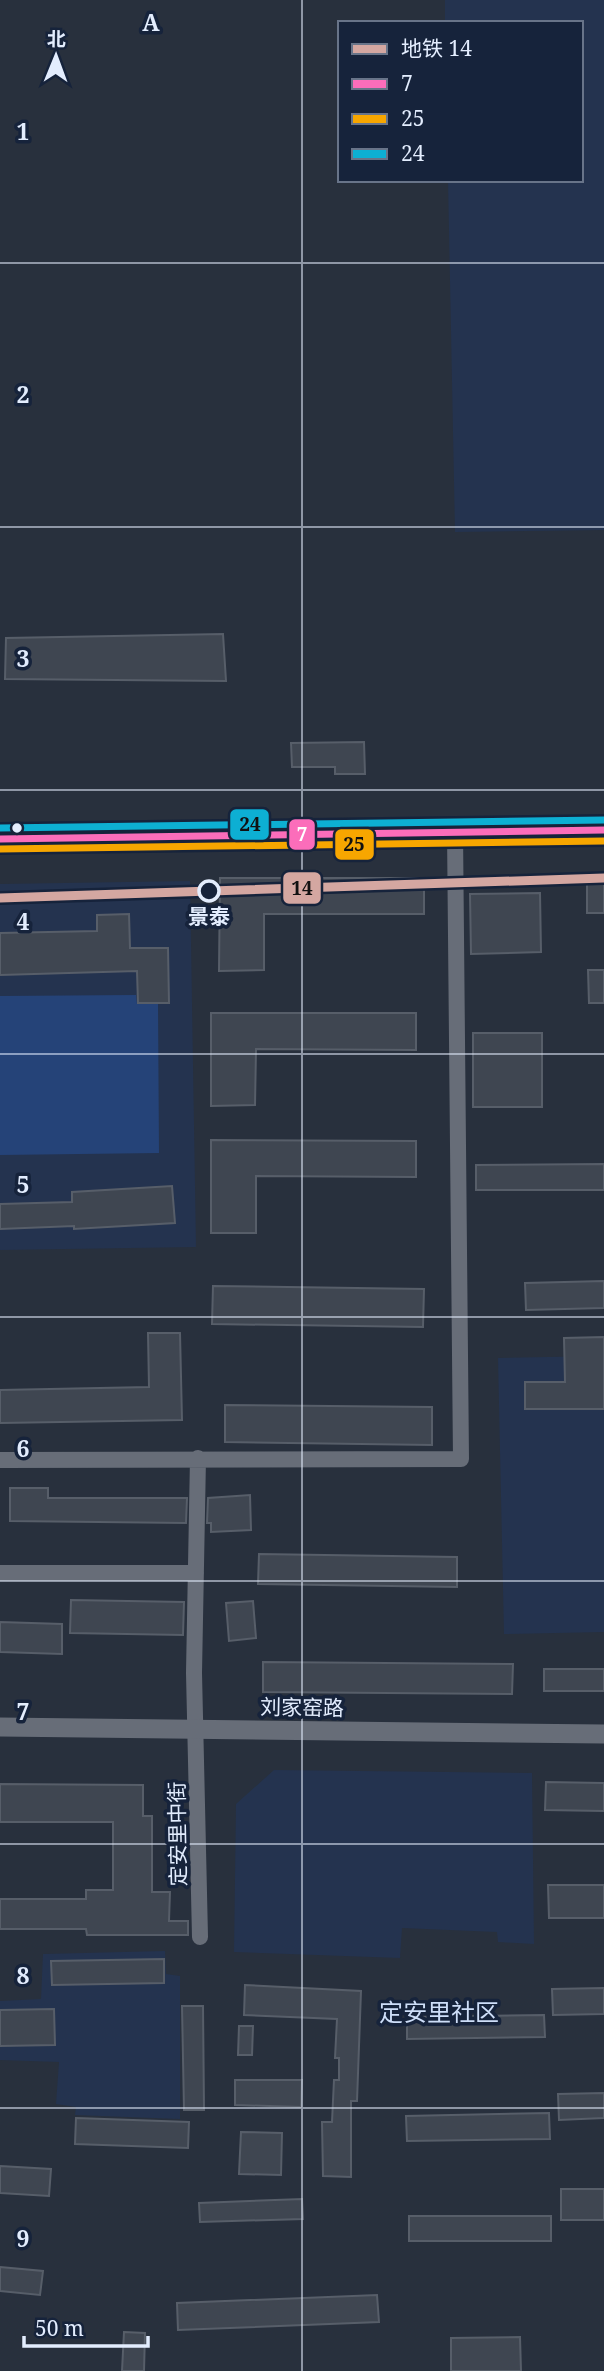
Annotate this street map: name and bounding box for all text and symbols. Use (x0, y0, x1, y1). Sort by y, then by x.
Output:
text: A (142, 6, 160, 38)
north arrow (21, 21, 91, 91)
legend (338, 21, 583, 182)
text: 北 (47, 26, 66, 52)
text: 地铁 14 (401, 34, 472, 62)
text: 7 (401, 69, 413, 97)
text: 25 (401, 104, 424, 132)
text: 1 (17, 115, 30, 147)
text: 24 (401, 139, 425, 167)
text: 2 (17, 378, 30, 410)
text: 3 (17, 642, 30, 674)
line badge: 24 (229, 808, 270, 841)
text: 24 (239, 811, 261, 837)
line badge: 7 (288, 818, 316, 851)
unlabelled marker (10, 821, 24, 835)
text: 7 (297, 821, 307, 847)
line badge: 25 (334, 828, 375, 861)
text: 25 (343, 831, 365, 857)
line badge: 14 (282, 871, 322, 905)
text: 14 (291, 875, 313, 901)
marker: 景泰 (198, 880, 220, 902)
place label: 景泰 (188, 902, 230, 930)
text: 4 (17, 905, 30, 937)
text: 5 (17, 1168, 30, 1200)
text: 6 (17, 1432, 30, 1464)
street label: 刘家窑路 (260, 1692, 344, 1722)
text: 7 (17, 1695, 30, 1727)
street label: 定安里中街 (162, 1781, 192, 1887)
text: 8 (17, 1959, 30, 1991)
district label: 定安里社区 (379, 1995, 499, 2028)
text: 9 (17, 2222, 30, 2254)
scale bar (24, 2304, 149, 2348)
text: 50 m (35, 2314, 84, 2342)

